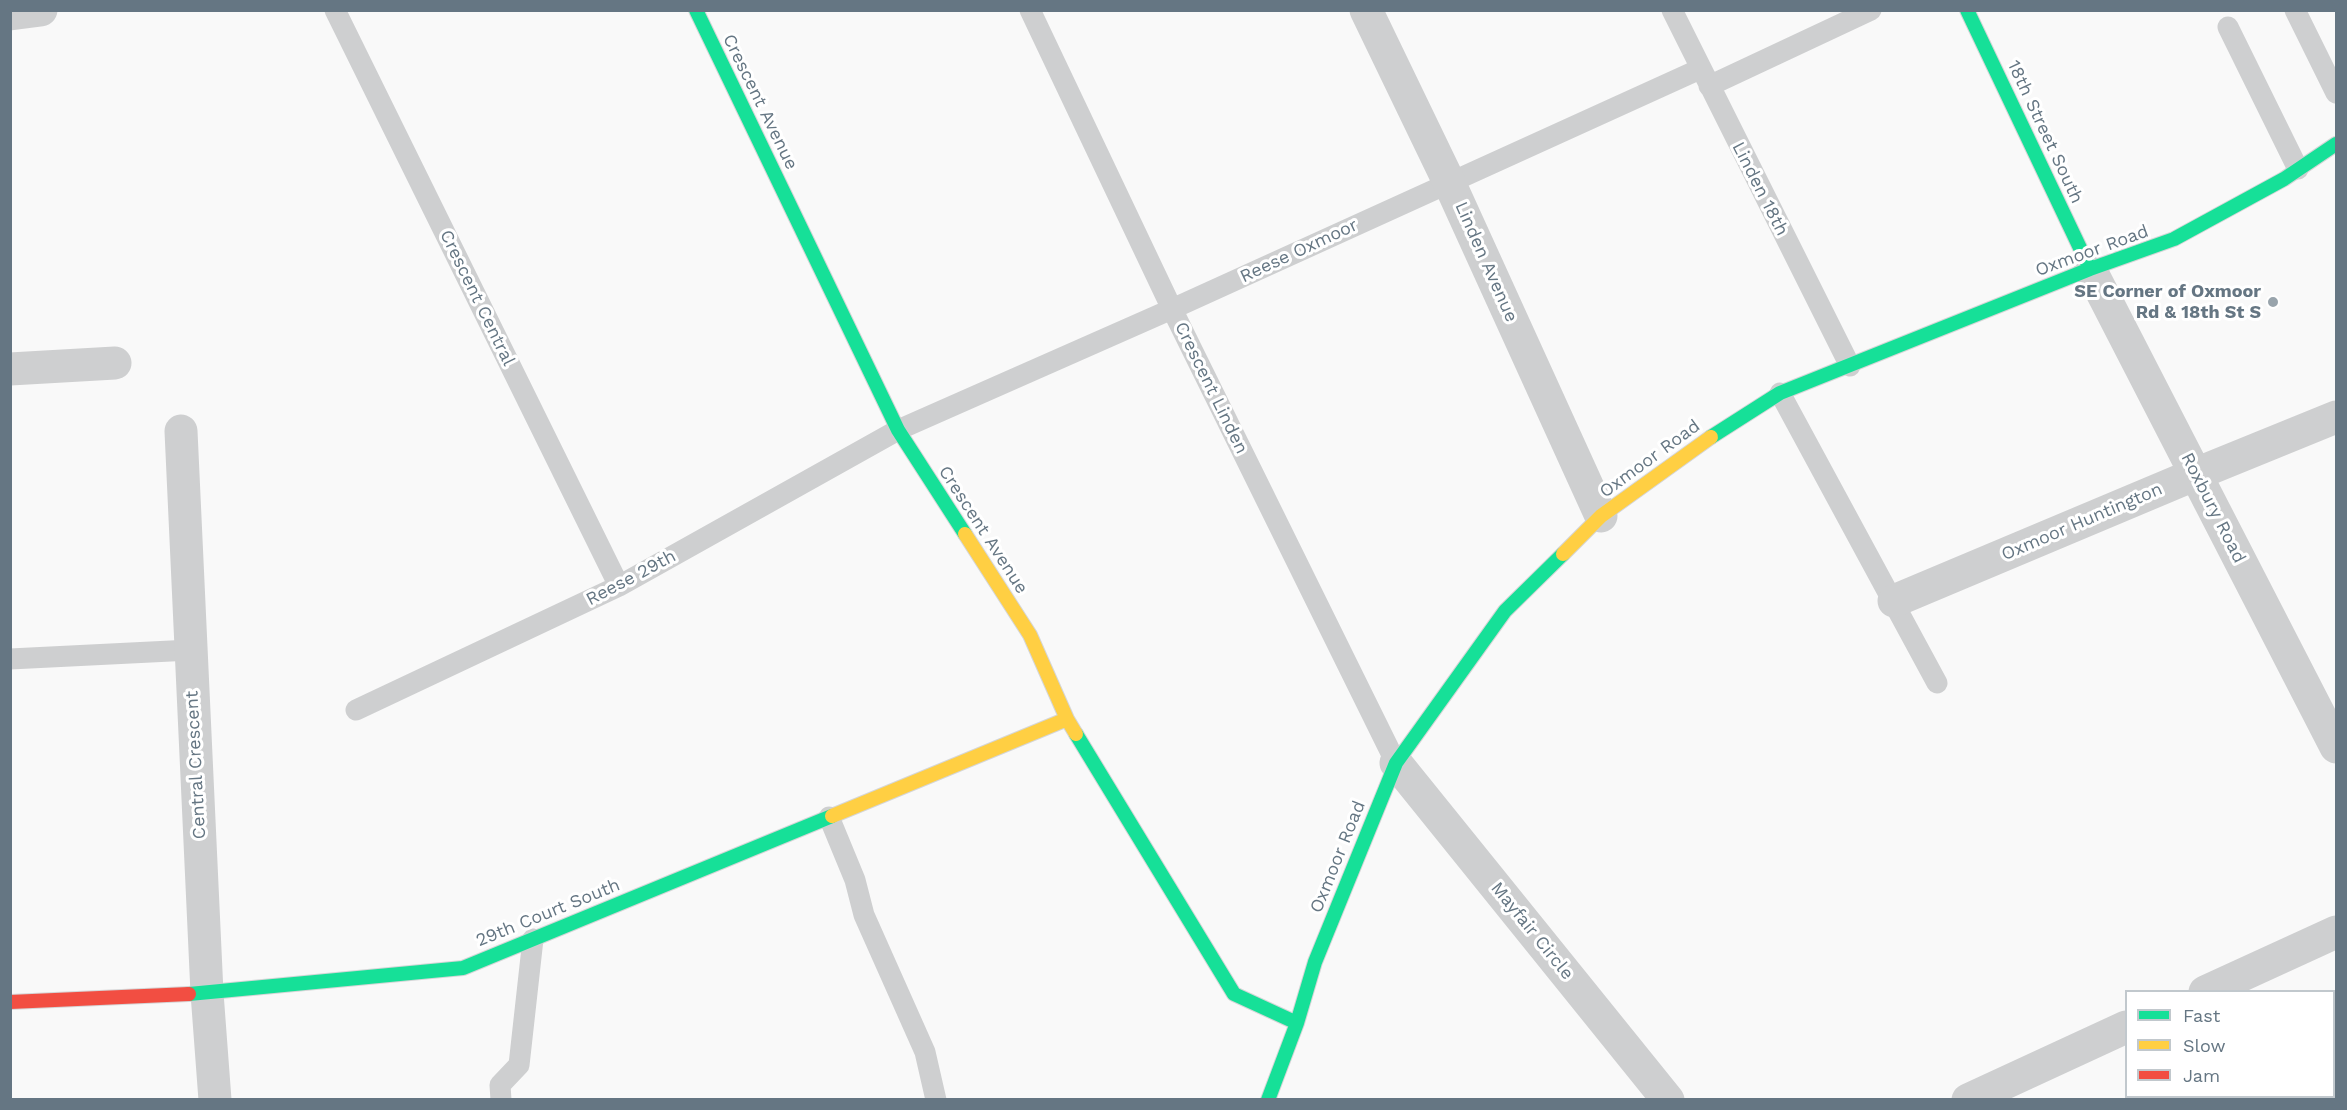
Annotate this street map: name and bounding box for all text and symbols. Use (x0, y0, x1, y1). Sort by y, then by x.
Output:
street label: Crescent Avenue (718, 31, 802, 173)
street label: 18th Street South (2002, 57, 2088, 207)
street label: Linden 18th (1727, 138, 1793, 240)
street label: Linden Avenue (1450, 199, 1522, 325)
street label: Reese Oxmoor (1237, 214, 1361, 288)
street label: Oxmoor Road (2032, 221, 2152, 281)
street label: Crescent Central (435, 227, 519, 369)
place label: SE Corner of Oxmoor Rd & 18th St S (2074, 281, 2261, 324)
marker: SE Corner of Oxmoor Rd & 18th St S (2266, 295, 2280, 309)
street label: Crescent Linden (1170, 319, 1252, 457)
street label: Oxmoor Road (1596, 415, 1704, 503)
street label: Roxbury Road (2176, 449, 2250, 567)
street label: Crescent Avenue (934, 462, 1032, 598)
street label: Oxmoor Huntington (1998, 478, 2166, 566)
street label: Reese 29th (582, 545, 680, 611)
street label: Central Crescent (181, 690, 211, 840)
street label: Oxmoor Road (1306, 798, 1370, 916)
street label: 29th Court South (473, 874, 623, 952)
street label: Mayfair Circle (1486, 878, 1578, 984)
legend (2125, 990, 2335, 1098)
text: Fast (2183, 1005, 2220, 1026)
text: Slow (2183, 1035, 2226, 1056)
text: Jam (2183, 1065, 2220, 1086)

